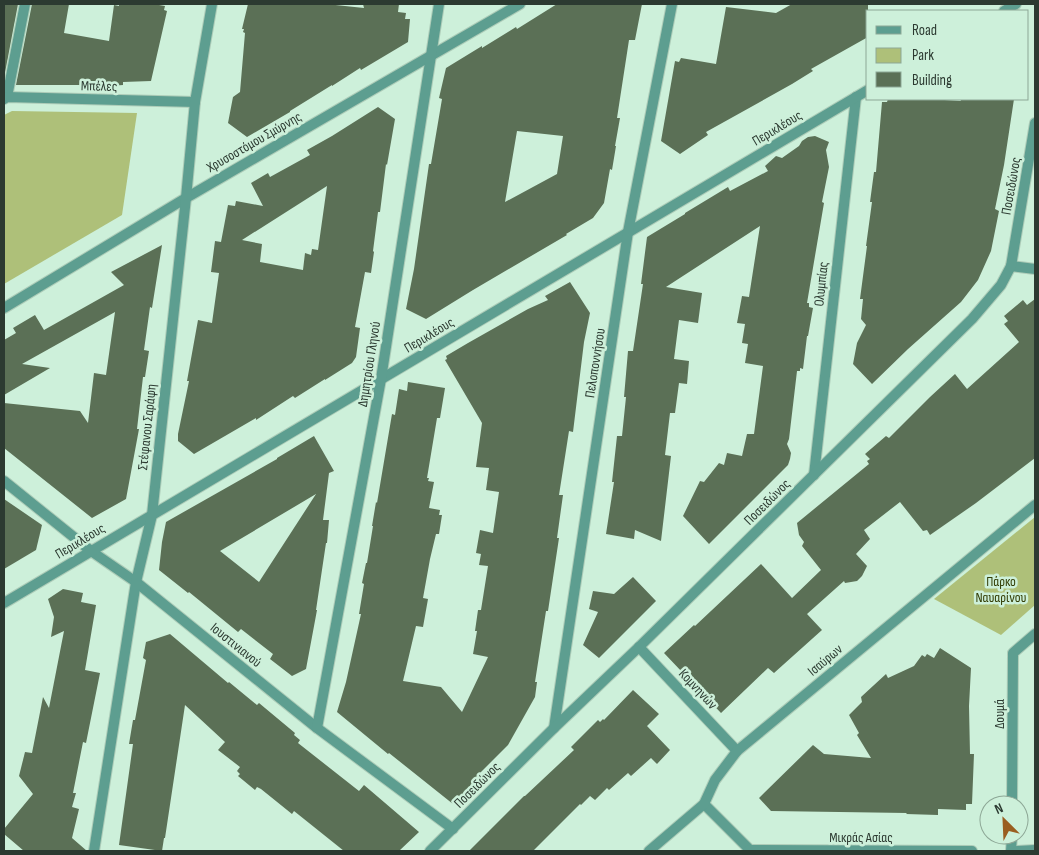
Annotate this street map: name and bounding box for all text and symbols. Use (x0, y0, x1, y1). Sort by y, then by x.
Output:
legend (866, 10, 1029, 100)
text: Road (912, 21, 937, 40)
text: Park (912, 46, 934, 65)
text: Building (912, 71, 952, 90)
street label: Μπέλες (81, 77, 117, 95)
street label: Περικλέους (749, 107, 805, 149)
street label: Χρυσοστόμου Σμύρνης (203, 108, 305, 177)
street label: Ποσειδώνος (998, 156, 1024, 216)
street label: Ολυμπίας (810, 261, 832, 307)
street label: Περικλέους (401, 314, 457, 356)
street label: Δημητρίου Γληνού (354, 320, 384, 408)
street label: Πελοποννήσου (581, 327, 609, 399)
street label: Στέφανου Σαράφη (134, 383, 160, 471)
street label: Ποσειδώνος (740, 475, 794, 529)
street label: Περικλέους (52, 520, 108, 562)
park label: Πάρκο Ναυαρίνου (975, 573, 1027, 606)
street label: Ιουστινιανού (207, 619, 265, 671)
street label: Ισαύρων (804, 640, 846, 679)
street label: Κομνηνών (675, 665, 721, 713)
street label: Δουμά (991, 699, 1008, 729)
street label: Ποσειδώνος (450, 758, 504, 812)
north arrow (979, 795, 1029, 845)
text: N (992, 799, 1006, 818)
street label: Μικράς Ασίας (829, 829, 893, 846)

